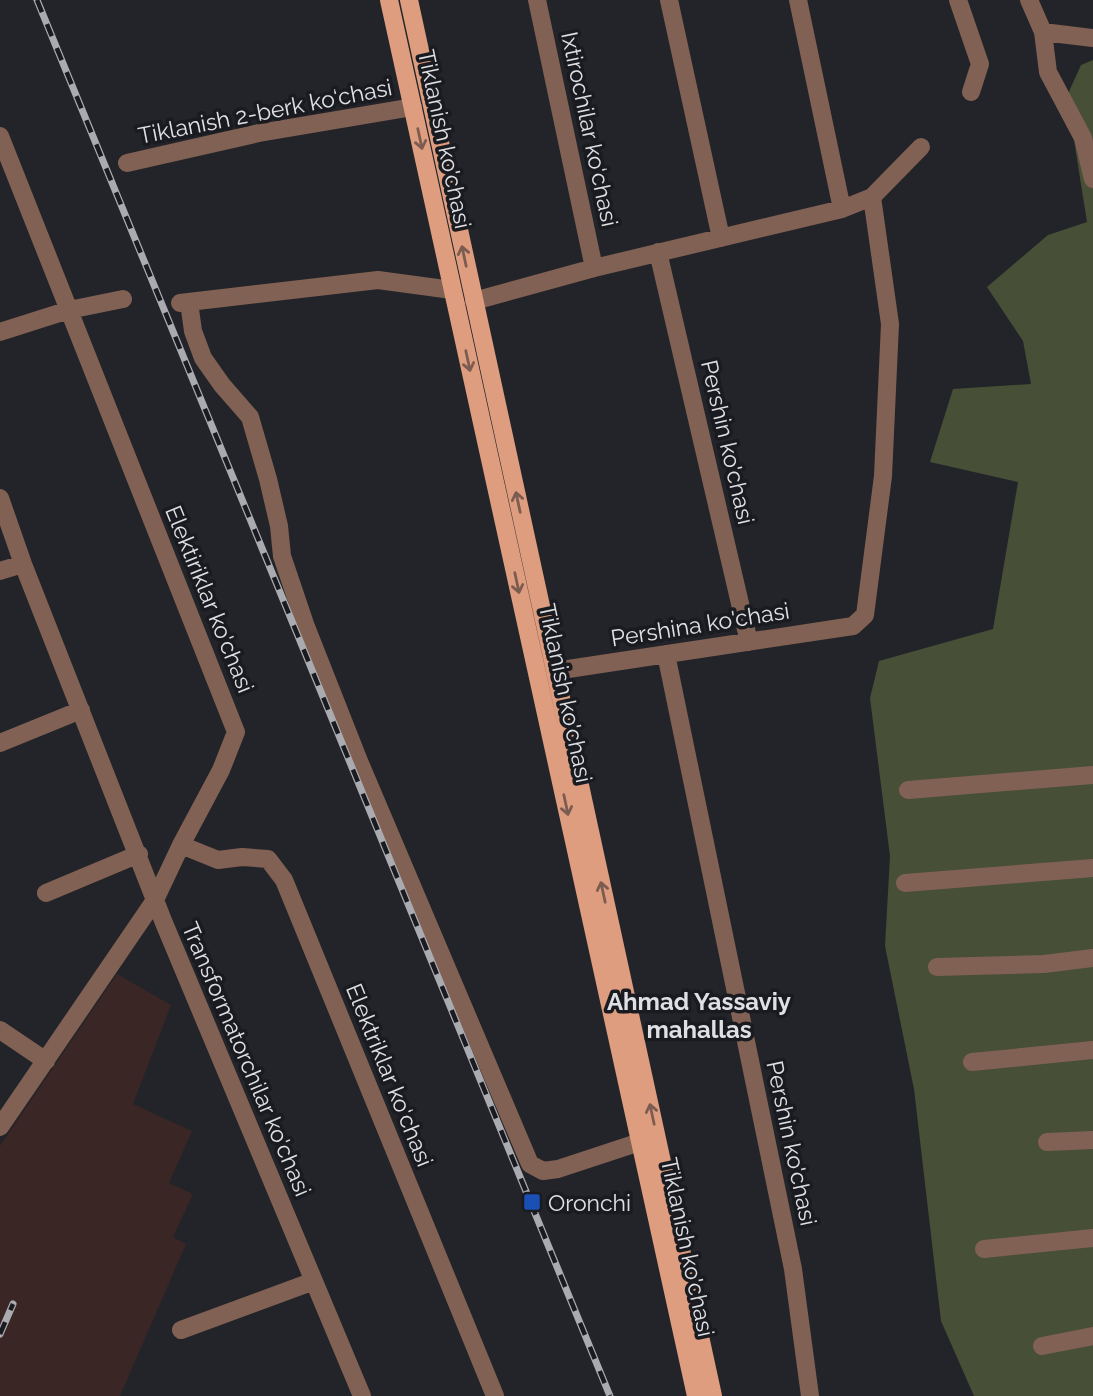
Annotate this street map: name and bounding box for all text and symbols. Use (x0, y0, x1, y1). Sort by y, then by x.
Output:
street label: Ixtirochilar ko‘chasi (556, 29, 624, 229)
street label: Tiklanish ko'chasi (413, 47, 477, 231)
street label: Tiklanish 2-berk ko‘chasi (136, 73, 394, 149)
one-way arrow (414, 127, 427, 149)
one-way arrow (457, 245, 470, 268)
one-way arrow (462, 349, 475, 372)
street label: Pershin ko'chasi (696, 357, 760, 527)
one-way arrow (511, 491, 524, 514)
street label: Elektiriklar ko'chasi (160, 501, 260, 697)
one-way arrow (511, 571, 524, 594)
street label: Pershina ko'chasi (609, 597, 791, 651)
street label: Tiklanish ko'chasi (534, 601, 598, 785)
one-way arrow (559, 793, 573, 816)
one-way arrow (596, 881, 610, 904)
street label: Transformatorchilar ko'chasi (177, 918, 317, 1200)
street label: Elektriklar ko‘chasi (341, 980, 439, 1170)
district label: Ahmad Yassaviy mahallas (607, 987, 791, 1044)
street label: Pershin ko'chasi (761, 1058, 823, 1228)
one-way arrow (645, 1103, 658, 1126)
street label: Tiklanish ko'chasi (656, 1155, 720, 1339)
place label: Oronchi (548, 1189, 631, 1216)
marker: Oronchi (522, 1192, 542, 1212)

